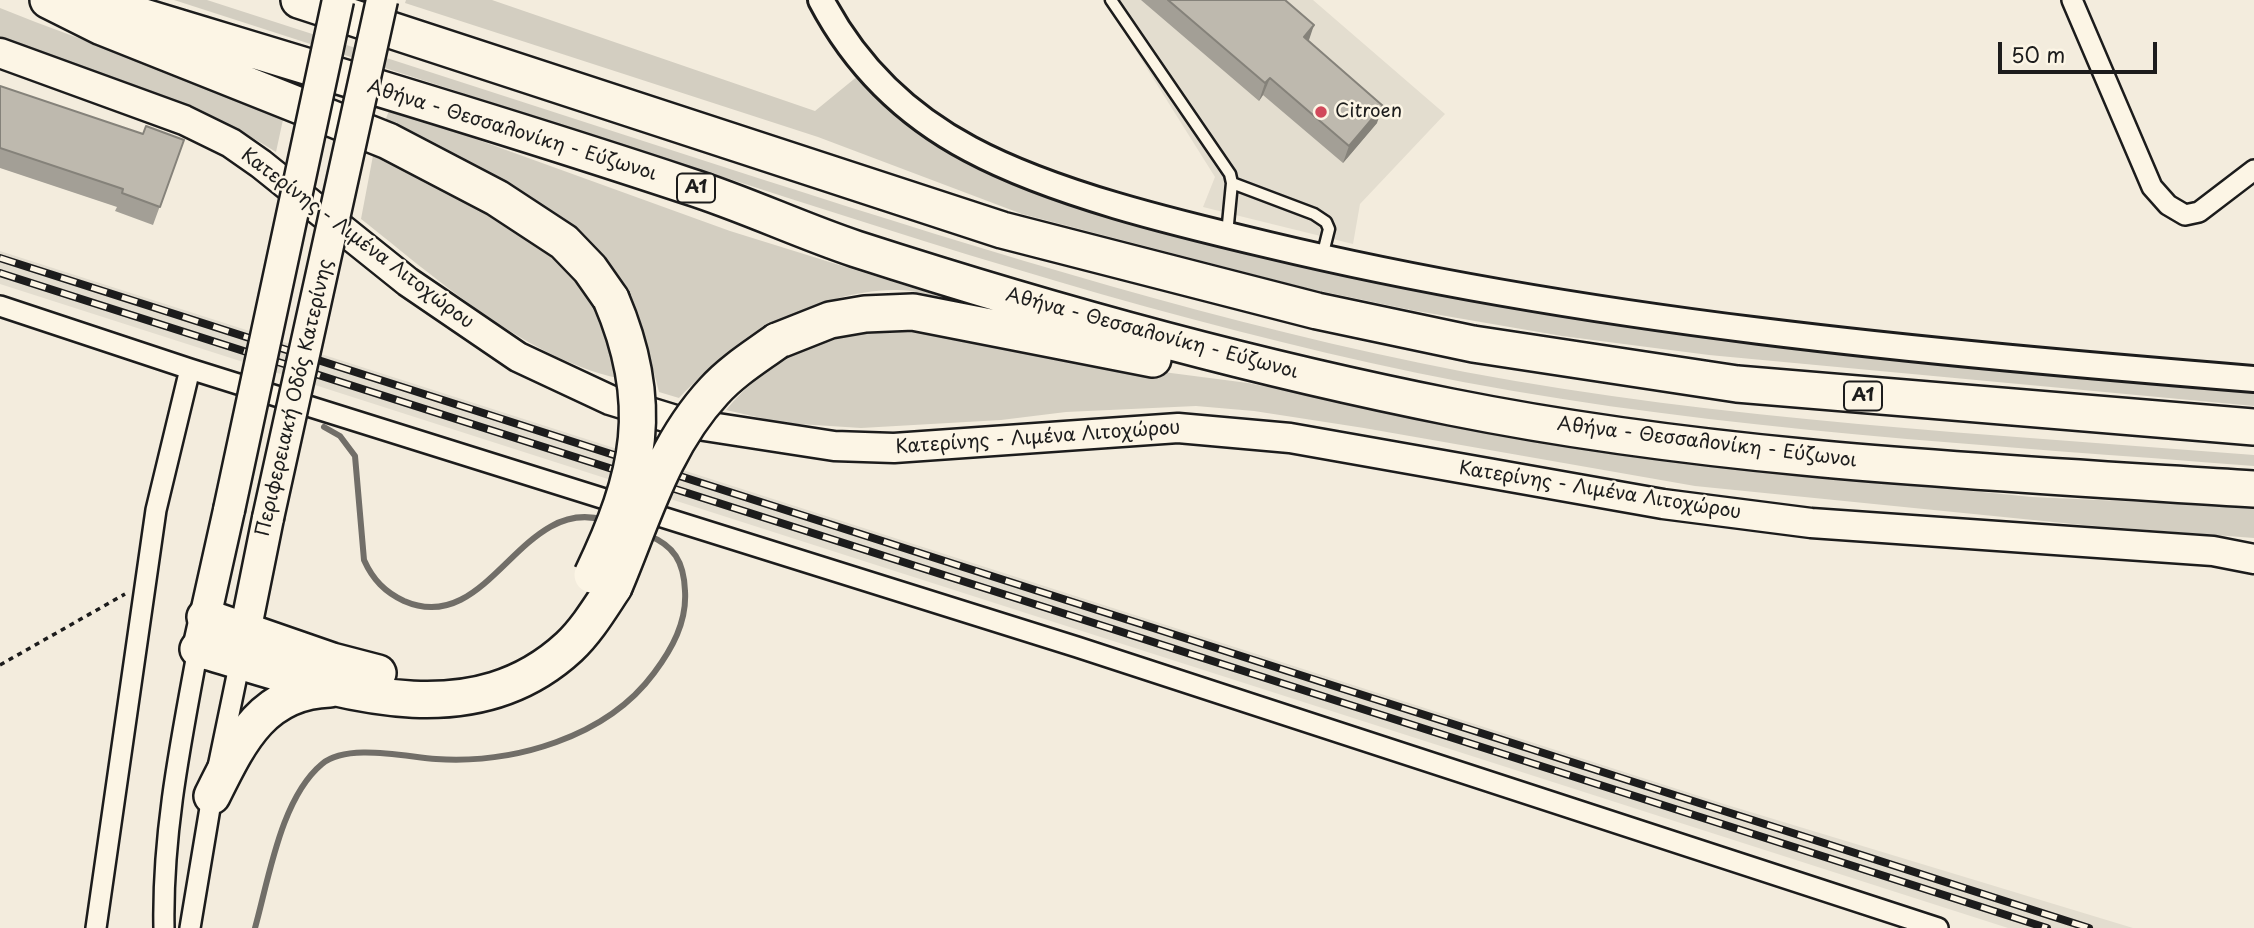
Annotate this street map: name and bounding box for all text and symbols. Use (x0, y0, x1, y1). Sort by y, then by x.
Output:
scale bar (2002, 28, 2161, 72)
text: 50 m (2011, 38, 2065, 70)
street label: Αθήνα - Θεσσαλονίκη - Εύζωνοι (364, 76, 660, 186)
place label: Citroen (1335, 101, 1402, 123)
marker: Citroen (1313, 104, 1329, 120)
street label: Κατερίνης - Λιμένα Λιτοχώρου (236, 144, 478, 334)
road number: Α1 (677, 174, 715, 202)
street label: Περιφερειακή Οδός Κατερίνης (252, 257, 338, 539)
street label: Αθήνα - Θεσσαλονίκη - Εύζωνοι (1003, 284, 1301, 384)
road number: Α1 (1844, 382, 1882, 410)
street label: Αθήνα - Θεσσαλονίκη - Εύζωνοι (1556, 413, 1858, 473)
street label: Κατερίνης - Λιμένα Λιτοχώρου (895, 417, 1181, 459)
street label: Κατερίνης - Λιμένα Λιτοχώρου (1457, 457, 1743, 525)

